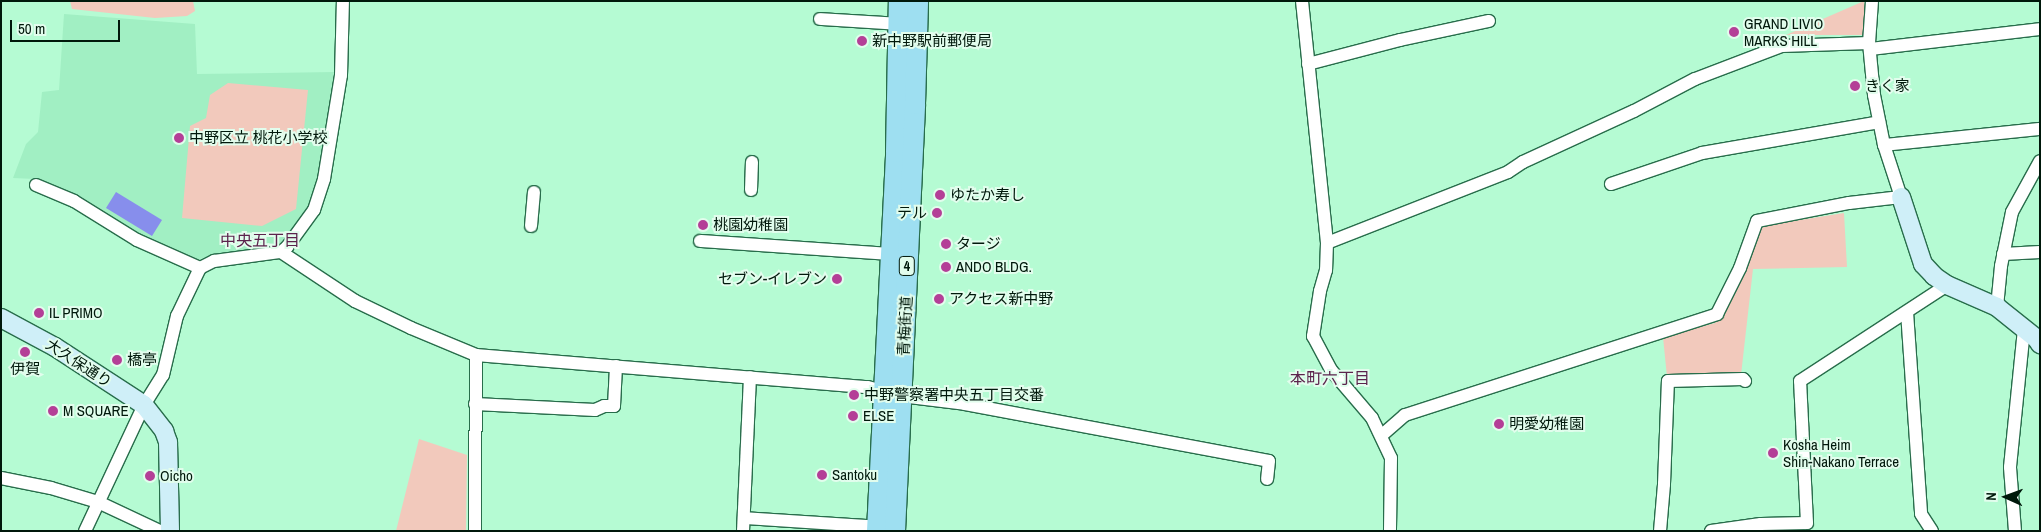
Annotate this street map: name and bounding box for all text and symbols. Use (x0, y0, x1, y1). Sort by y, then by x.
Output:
scale bar (12, 10, 122, 42)
place label: GRAND LIVIO MARKS HILL (1744, 14, 1823, 49)
text: 50 m (18, 18, 45, 39)
marker: GRAND LIVIO MARKS HILL (1728, 26, 1740, 38)
place label: 新中野駅前郵便局 (872, 32, 992, 50)
marker: 新中野駅前郵便局 (856, 35, 868, 47)
place label: きく家 (1865, 77, 1910, 95)
marker: きく家 (1849, 80, 1861, 92)
place label: 中野区立 桃花小学校 (189, 129, 327, 147)
marker: 中野区立 桃花小学校 (173, 132, 185, 144)
place label: ゆたか寿し (950, 186, 1025, 204)
marker: ゆたか寿し (934, 189, 946, 201)
place label: テル (897, 204, 927, 222)
marker: テル (931, 207, 943, 219)
place label: 桃園幼稚園 (713, 216, 788, 234)
marker: 桃園幼稚園 (697, 219, 709, 231)
district label: 中央五丁目 (220, 230, 300, 250)
place label: タージ (956, 235, 1001, 253)
marker: タージ (940, 238, 952, 250)
road number: 4 (898, 255, 916, 278)
place label: ANDO BLDG. (956, 258, 1032, 276)
marker: ANDO BLDG. (940, 261, 952, 273)
place label: セブン-イレブン (718, 270, 827, 288)
marker: セブン-イレブン (831, 273, 843, 285)
place label: アクセス新中野 (949, 290, 1054, 308)
marker: アクセス新中野 (933, 293, 945, 305)
street label: 青梅街道 (894, 296, 916, 356)
place label: IL PRIMO (49, 304, 103, 322)
marker: IL PRIMO (33, 307, 45, 319)
street label: 大久保通り (43, 335, 115, 391)
marker: 伊賀 (19, 346, 31, 358)
place label: 橋亭 (127, 351, 157, 369)
marker: 橋亭 (111, 354, 123, 366)
place label: 伊賀 (10, 360, 40, 378)
district label: 本町六丁目 (1290, 368, 1370, 388)
place label: 中野警察署中央五丁目交番 (864, 386, 1044, 404)
marker: 中野警察署中央五丁目交番 (848, 389, 860, 401)
place label: M SQUARE (63, 402, 129, 420)
marker: M SQUARE (47, 405, 59, 417)
place label: ELSE (863, 407, 894, 425)
marker: ELSE (847, 410, 859, 422)
place label: 明愛幼稚園 (1509, 415, 1584, 433)
marker: 明愛幼稚園 (1493, 418, 1505, 430)
place label: Kosha Heim Shin-Nakano Terrace (1783, 435, 1899, 470)
marker: Kosha Heim Shin-Nakano Terrace (1767, 447, 1779, 459)
place label: Santoku (832, 466, 877, 484)
place label: Oicho (160, 467, 193, 485)
marker: Santoku (816, 469, 828, 481)
marker: Oicho (144, 470, 156, 482)
north arrow (1981, 472, 2031, 522)
text: N (1982, 492, 2000, 501)

